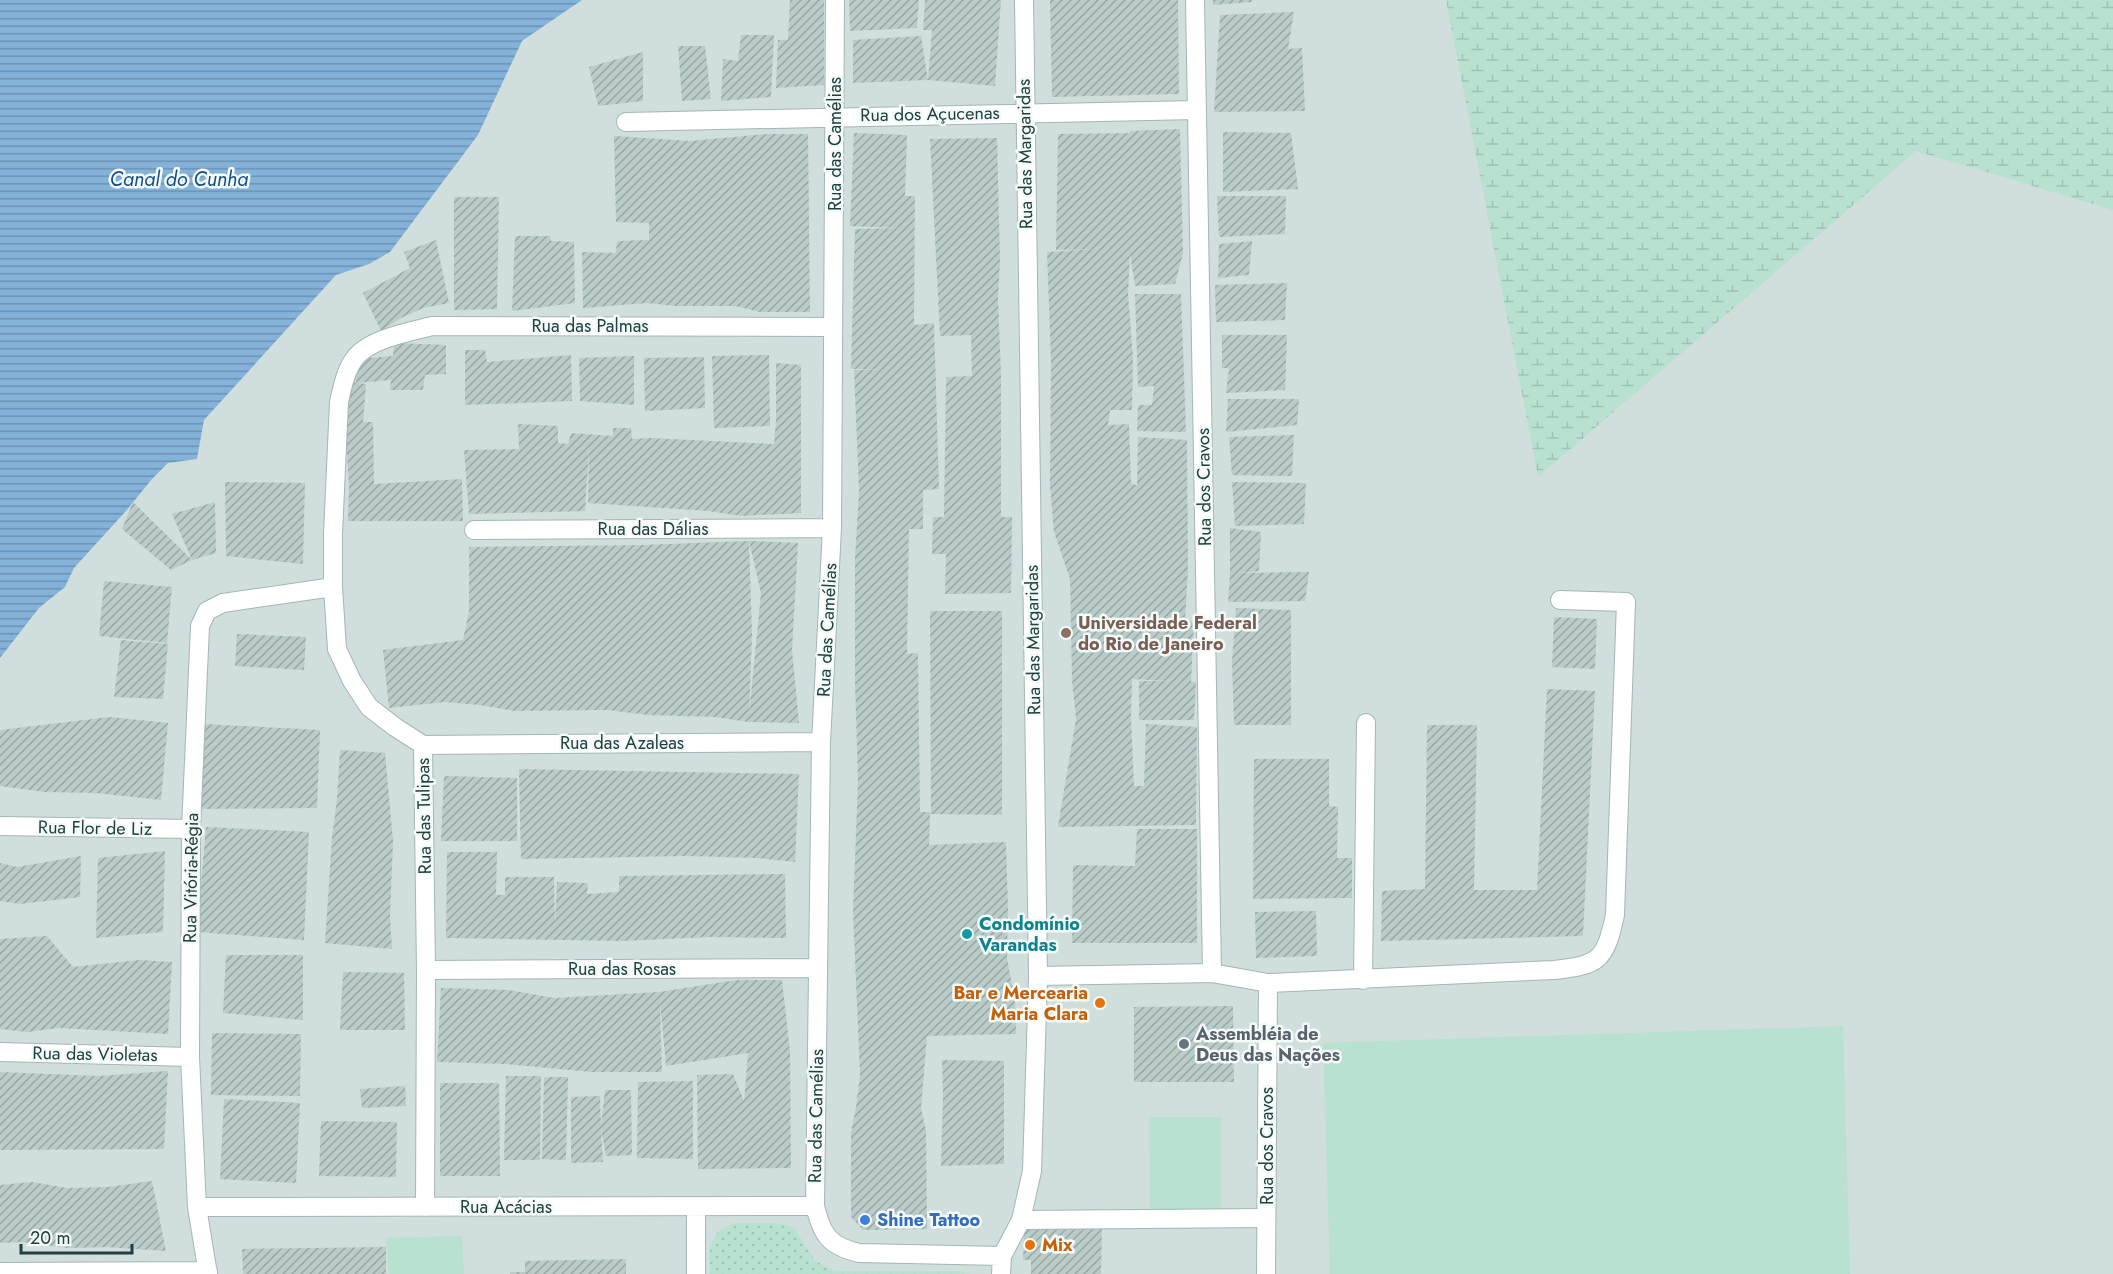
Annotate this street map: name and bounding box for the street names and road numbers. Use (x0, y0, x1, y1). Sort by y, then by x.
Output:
street label: Rua das Camélias (822, 77, 848, 211)
street label: Rua das Margaridas (1011, 79, 1039, 229)
street label: Rua dos Açucenas (860, 100, 1000, 128)
street label: Rua das Palmas (531, 313, 649, 339)
street label: Rua dos Cravos (1190, 428, 1218, 546)
street label: Rua das Dálias (598, 516, 708, 542)
street label: Rua das Camélias (811, 562, 843, 698)
street label: Rua das Margaridas (1019, 565, 1047, 715)
street label: Rua das Azaleas (560, 730, 684, 756)
street label: Rua das Tulipas (410, 758, 438, 874)
street label: Rua Vitória-Régia (177, 813, 205, 943)
street label: Rua Flor de Liz (38, 814, 153, 842)
street label: Rua das Rosas (568, 956, 676, 982)
street label: Rua das Violetas (32, 1040, 158, 1068)
street label: Rua das Camélias (802, 1049, 830, 1183)
street label: Rua dos Cravos (1254, 1087, 1280, 1205)
street label: Rua Acácias (460, 1194, 552, 1220)

